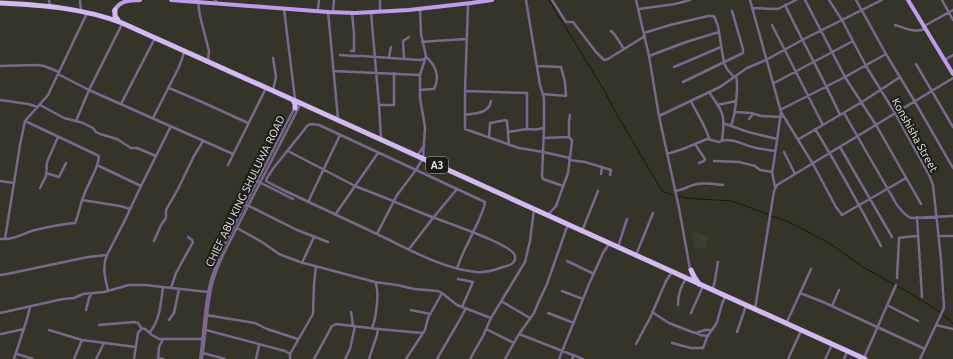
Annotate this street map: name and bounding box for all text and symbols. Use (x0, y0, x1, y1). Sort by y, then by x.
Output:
street label: Konshisha Street (890, 96, 941, 175)
street label: CHIEF ABU KING SHULUWA ROAD (203, 113, 287, 269)
road number: A3 (426, 157, 448, 173)

